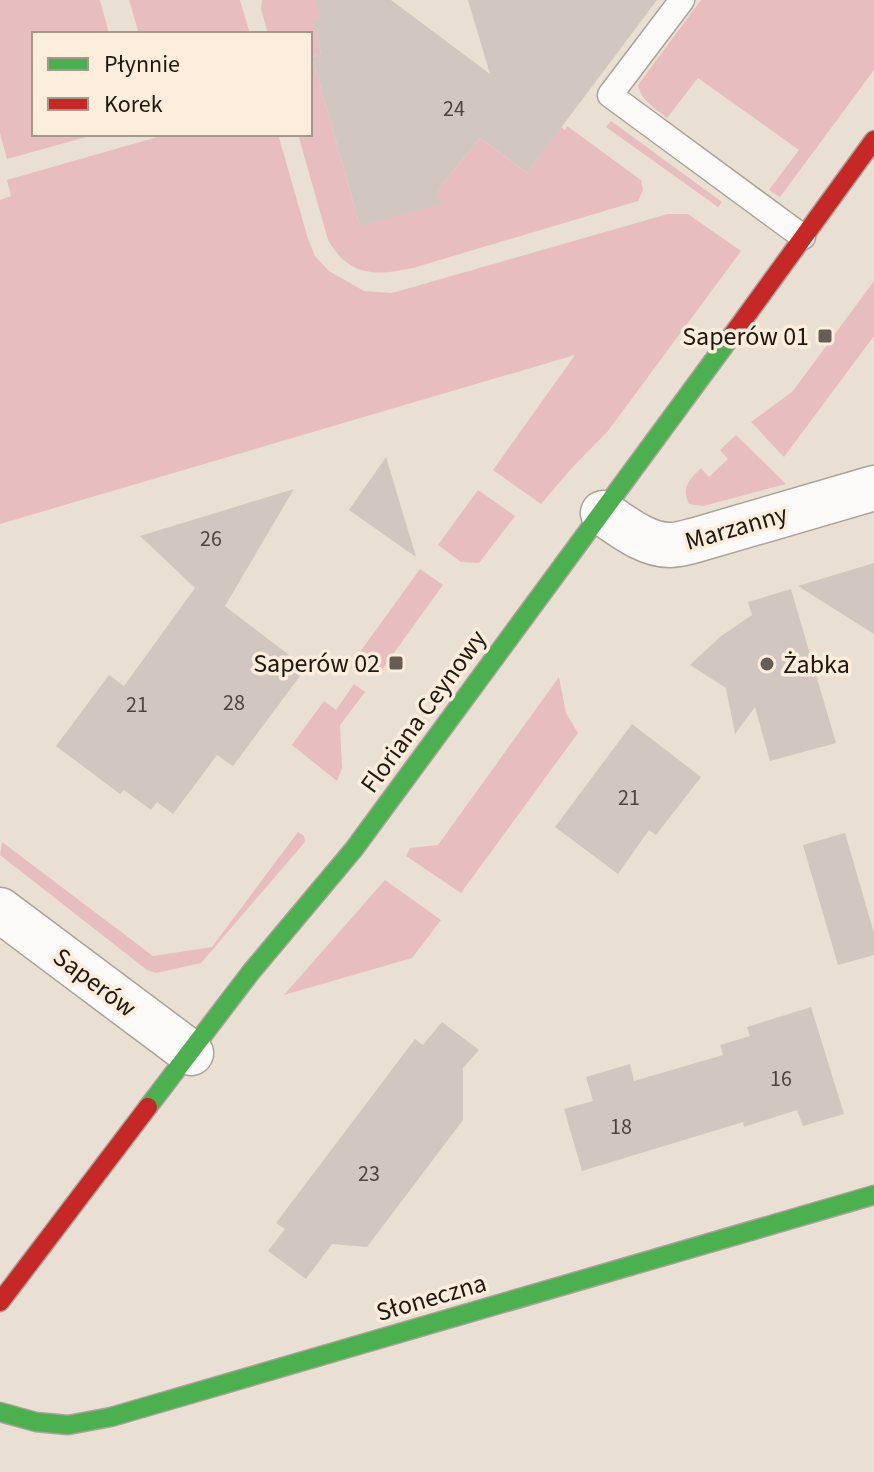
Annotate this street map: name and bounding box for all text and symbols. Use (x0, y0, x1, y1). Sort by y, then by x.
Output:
legend (32, 32, 312, 136)
text: Płynnie (104, 47, 180, 82)
text: Korek (104, 87, 163, 122)
house number: 24 (443, 93, 465, 125)
place label: Saperów 01 (682, 318, 809, 355)
marker: Saperów 01 (816, 327, 834, 345)
street label: Marzanny (681, 495, 792, 560)
house number: 26 (200, 523, 222, 555)
street label: Floriana Ceynowy (352, 622, 495, 801)
place label: Saperów 02 (253, 645, 380, 682)
place label: Żabka (783, 646, 850, 683)
marker: Saperów 02 (387, 654, 405, 672)
marker: Żabka (758, 655, 776, 673)
house number: 28 (223, 687, 245, 719)
house number: 21 (126, 689, 148, 721)
house number: 21 (618, 782, 640, 814)
street label: Saperów (45, 939, 144, 1026)
house number: 16 (770, 1063, 792, 1095)
house number: 18 (610, 1111, 632, 1143)
house number: 23 (358, 1158, 380, 1190)
street label: Słoneczna (372, 1264, 491, 1331)

